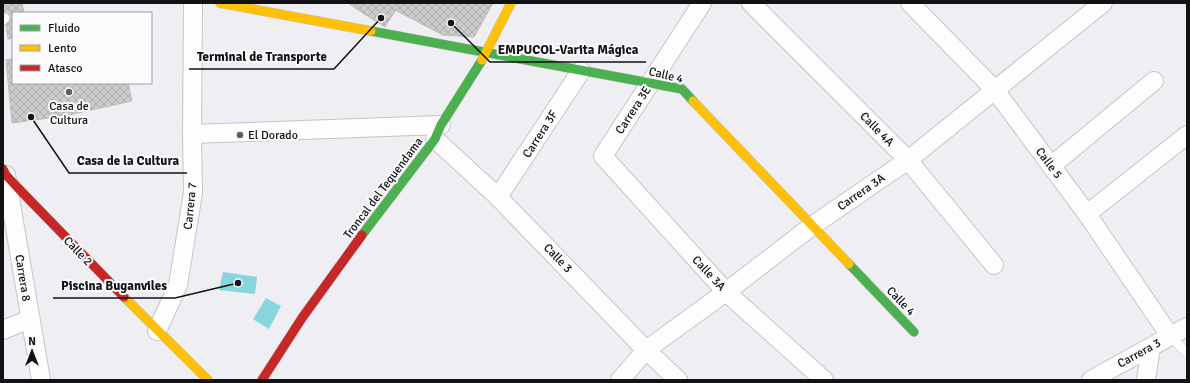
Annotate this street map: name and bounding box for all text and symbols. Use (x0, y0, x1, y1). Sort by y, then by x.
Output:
legend (12, 12, 152, 84)
text: Fluido (48, 21, 80, 36)
callout: EMPUCOL-Varita Mágica (490, 37, 646, 62)
text: Lento (48, 41, 77, 56)
text: EMPUCOL-Varita Mágica (498, 42, 639, 58)
callout: Terminal de Transporte (189, 44, 334, 69)
text: Terminal de Transporte (197, 49, 327, 65)
text: Atasco (48, 61, 83, 76)
street label: Calle 4 (647, 64, 685, 87)
street label: Carrera 3E (612, 83, 655, 137)
marker: Casa de Cultura (64, 87, 74, 97)
place label: Casa de Cultura (49, 99, 89, 128)
street label: Carrera 3F (520, 108, 561, 161)
street label: Calle 4A (856, 109, 897, 150)
place label: El Dorado (248, 128, 298, 143)
marker: El Dorado (235, 130, 245, 140)
street label: Troncal del Tequendama (340, 135, 426, 242)
street label: Calle 5 (1032, 145, 1065, 182)
callout: Casa de la Cultura (69, 148, 187, 173)
text: Casa de la Cultura (77, 153, 180, 169)
street label: Carrera 3A (835, 170, 889, 214)
street label: Carrera 7 (181, 182, 200, 230)
street label: Calle 2 (60, 233, 95, 269)
street label: Calle 3 (540, 240, 575, 276)
street label: Carrera 8 (11, 253, 34, 303)
street label: Calle 3A (689, 253, 729, 294)
callout: Piscina Buganviles (53, 273, 175, 298)
text: Piscina Buganviles (61, 278, 167, 294)
street label: Calle 4 (883, 283, 919, 320)
north arrow (12, 331, 52, 371)
text: N (28, 335, 36, 348)
street label: Carrera 3 (1115, 335, 1164, 371)

